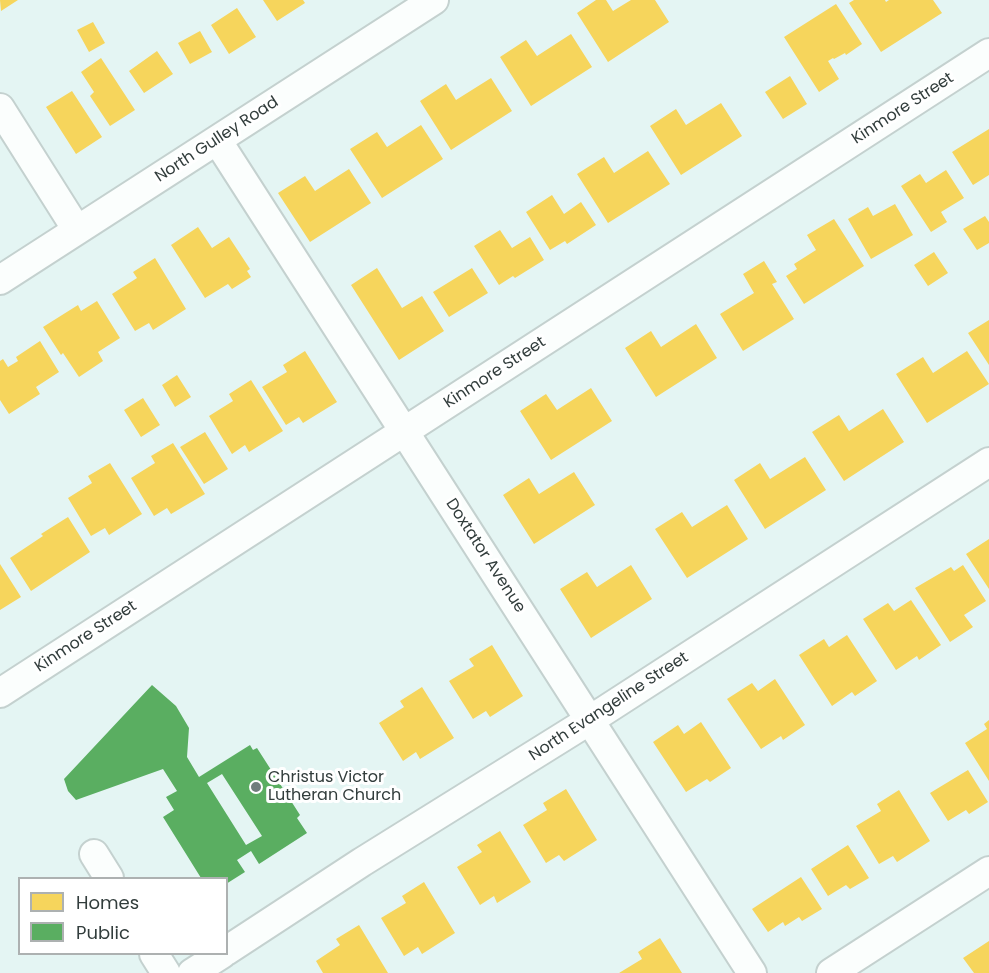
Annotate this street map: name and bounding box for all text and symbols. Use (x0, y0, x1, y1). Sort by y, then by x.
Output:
street label: Kinmore Street (849, 69, 957, 149)
street label: North Gulley Road (152, 93, 282, 187)
street label: Kinmore Street (441, 333, 549, 413)
street label: Doxtator Avenue (441, 495, 529, 617)
street label: Kinmore Street (32, 597, 140, 677)
street label: North Evangeline Street (526, 648, 692, 766)
place label: Christus Victor Lutheran Church (268, 768, 401, 806)
marker: Christus Victor Lutheran Church (249, 780, 263, 794)
legend (18, 877, 228, 955)
text: Homes (76, 890, 139, 915)
text: Public (76, 920, 130, 945)

